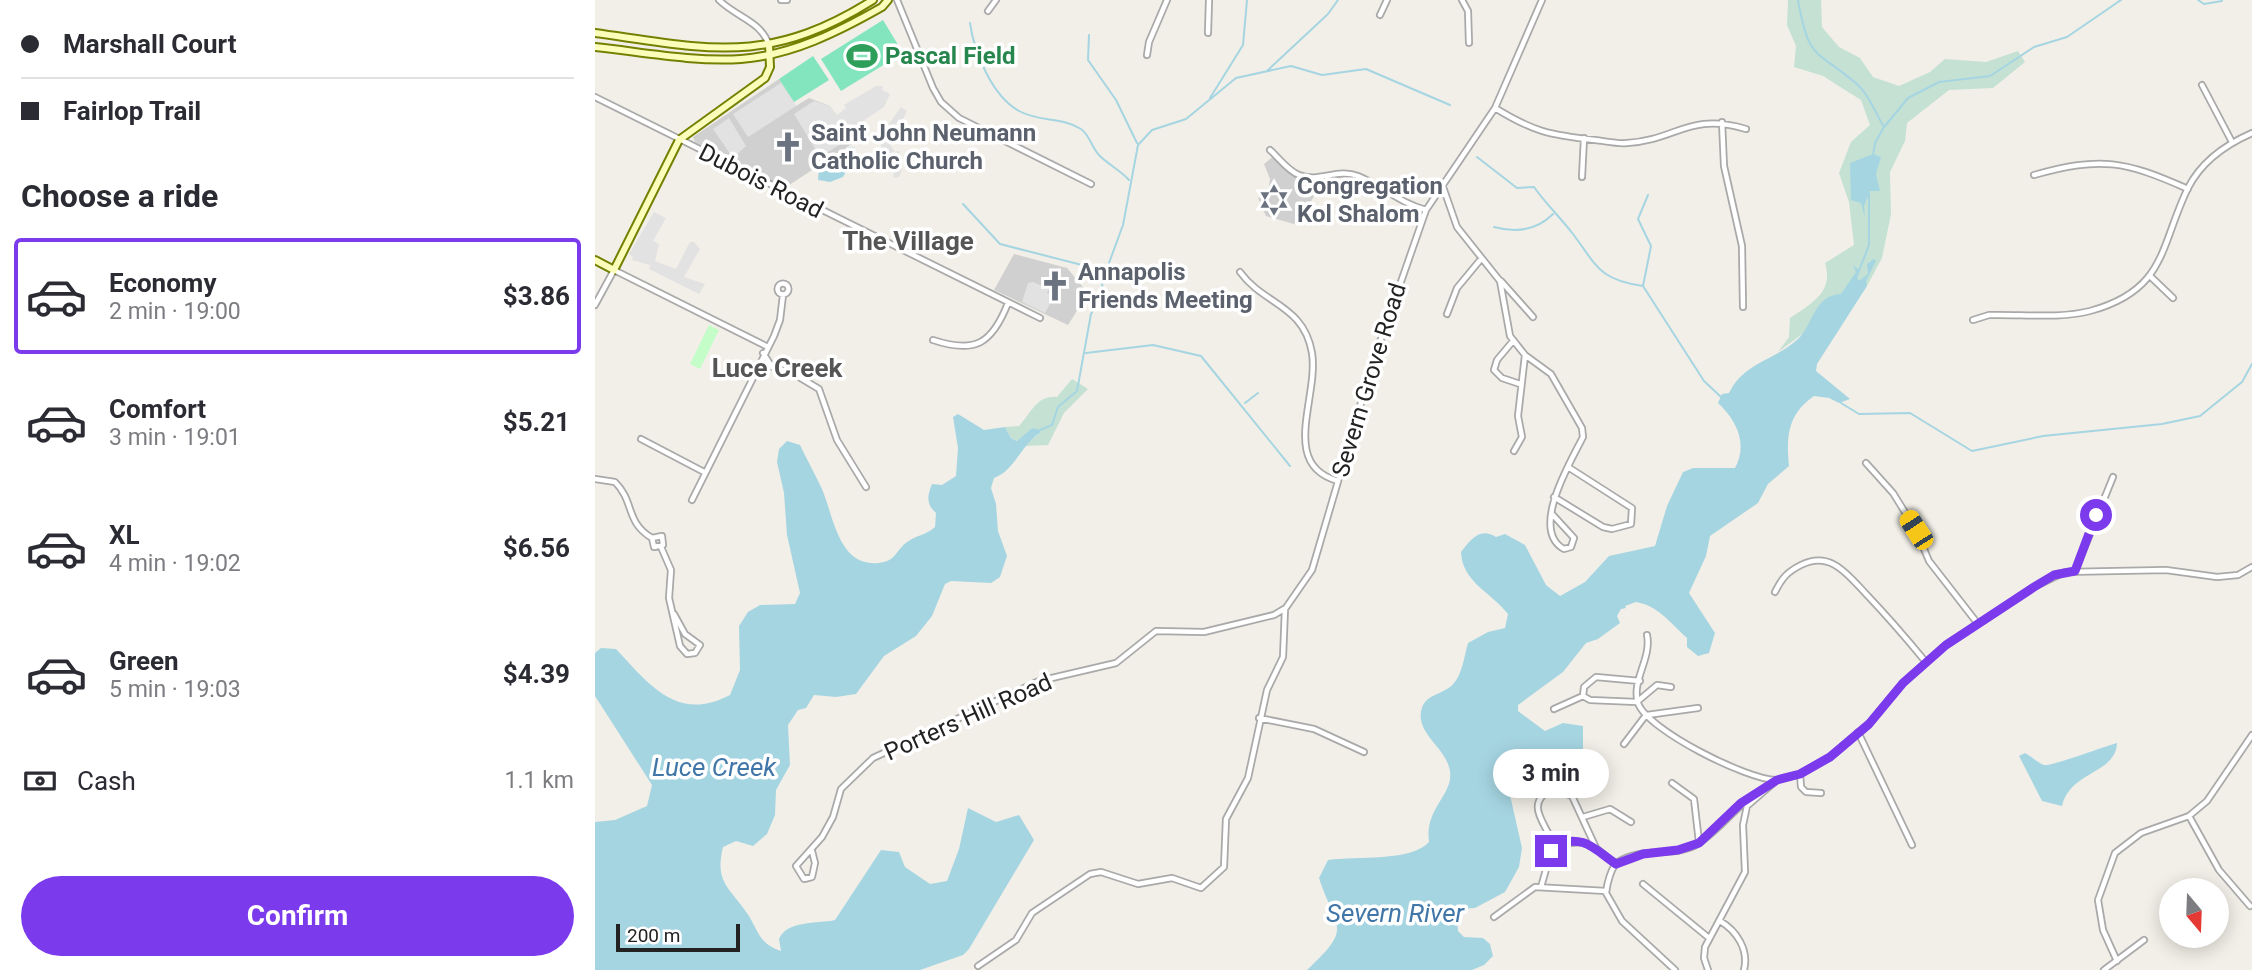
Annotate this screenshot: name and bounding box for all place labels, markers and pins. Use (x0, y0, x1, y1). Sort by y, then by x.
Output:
sports icon: Pascal Field (845, 39, 879, 73)
place label: Pascal Field (885, 42, 1016, 70)
place label: Saint John Neumann Catholic Church (811, 119, 1036, 175)
church icon: Saint John Neumann Catholic Church (771, 130, 805, 164)
place label: Congregation Kol Shalom (1297, 172, 1443, 228)
synagogue icon: Congregation Kol Shalom (1257, 183, 1291, 217)
place label: Annapolis Friends Meeting (1078, 258, 1253, 314)
church icon: Annapolis Friends Meeting (1038, 269, 1072, 303)

